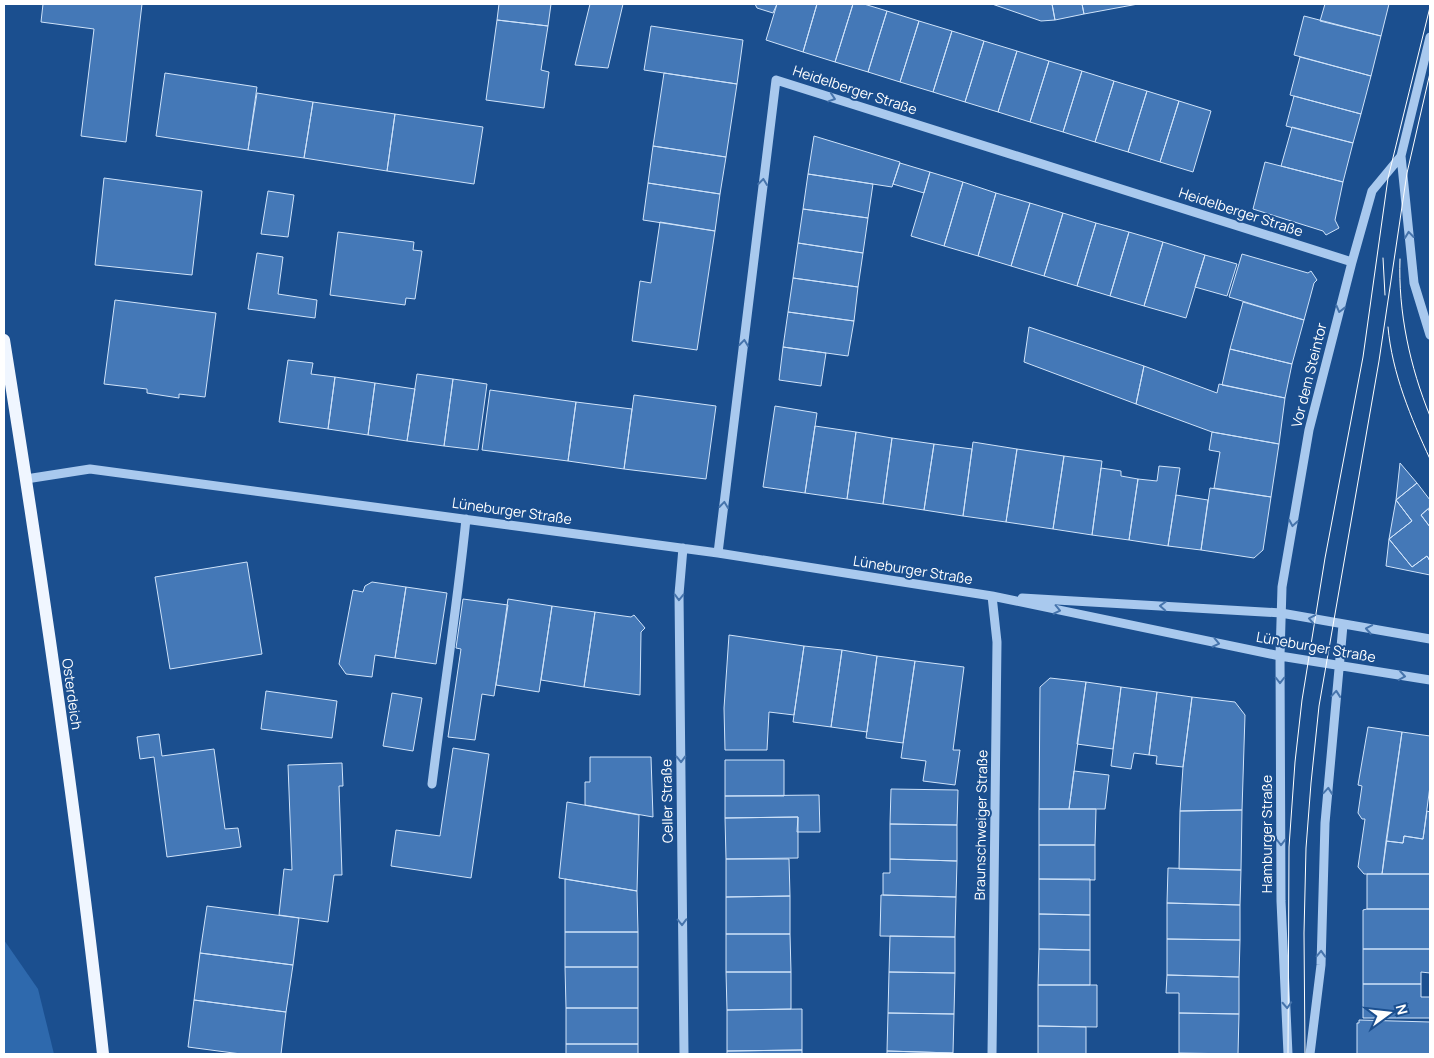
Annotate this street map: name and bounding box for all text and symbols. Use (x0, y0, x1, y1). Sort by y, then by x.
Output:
street label: Heidelberger Straße (791, 60, 920, 119)
one-way arrow (828, 92, 836, 102)
one-way arrow (757, 178, 768, 186)
street label: Heidelberger Straße (1177, 182, 1306, 241)
one-way arrow (1404, 231, 1415, 239)
one-way arrow (1335, 305, 1346, 314)
street label: Vor dem Steintor (1286, 321, 1331, 429)
one-way arrow (738, 339, 748, 348)
street label: Lüneburger Straße (451, 493, 573, 528)
one-way arrow (718, 500, 729, 508)
one-way arrow (1289, 519, 1299, 528)
street label: Lüneburger Straße (852, 551, 974, 588)
one-way arrow (674, 593, 685, 601)
one-way arrow (1159, 601, 1167, 612)
one-way arrow (1053, 604, 1062, 615)
one-way arrow (1308, 615, 1316, 625)
one-way arrow (1365, 624, 1373, 635)
street label: Lüneburger Straße (1255, 627, 1377, 666)
one-way arrow (1212, 638, 1221, 648)
street label: Osterdeich (58, 657, 87, 731)
one-way arrow (1397, 670, 1406, 680)
one-way arrow (1275, 676, 1285, 684)
one-way arrow (1331, 689, 1342, 697)
street label: Braunschweiger Straße (970, 749, 991, 901)
one-way arrow (676, 756, 686, 763)
street label: Celler Straße (656, 759, 677, 843)
street label: Hamburger Straße (1257, 775, 1276, 893)
one-way arrow (1322, 787, 1333, 795)
one-way arrow (1276, 838, 1286, 846)
one-way arrow (677, 918, 687, 926)
one-way arrow (1316, 949, 1326, 957)
north arrow (1364, 988, 1414, 1038)
one-way arrow (1281, 1001, 1292, 1009)
text: N (1392, 1002, 1413, 1017)

